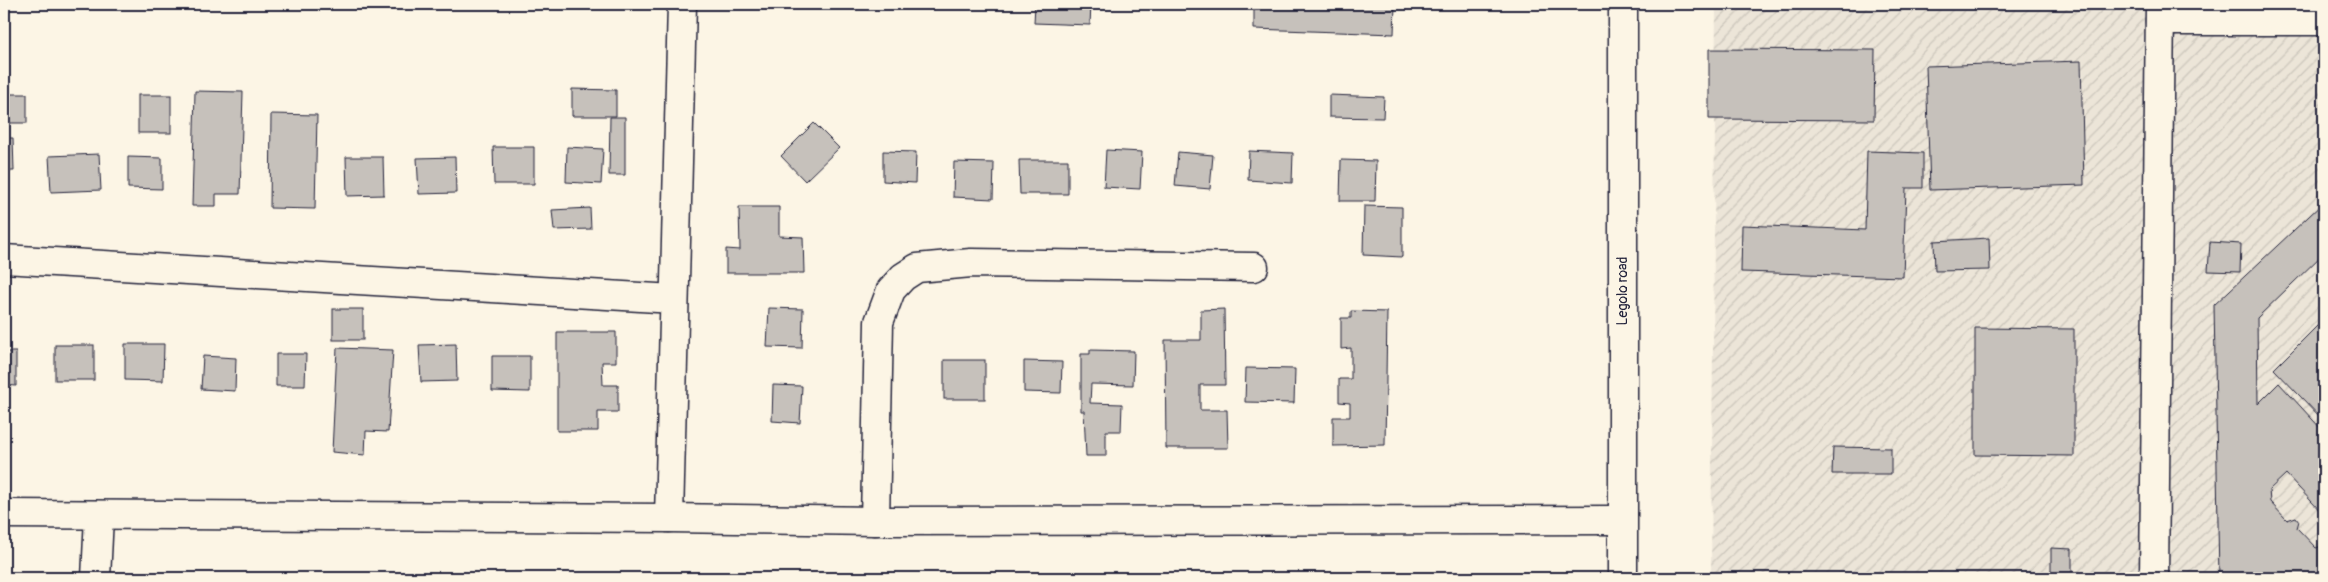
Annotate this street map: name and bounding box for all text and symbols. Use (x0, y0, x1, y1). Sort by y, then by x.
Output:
street label: Legolo road (1614, 256, 1631, 325)

